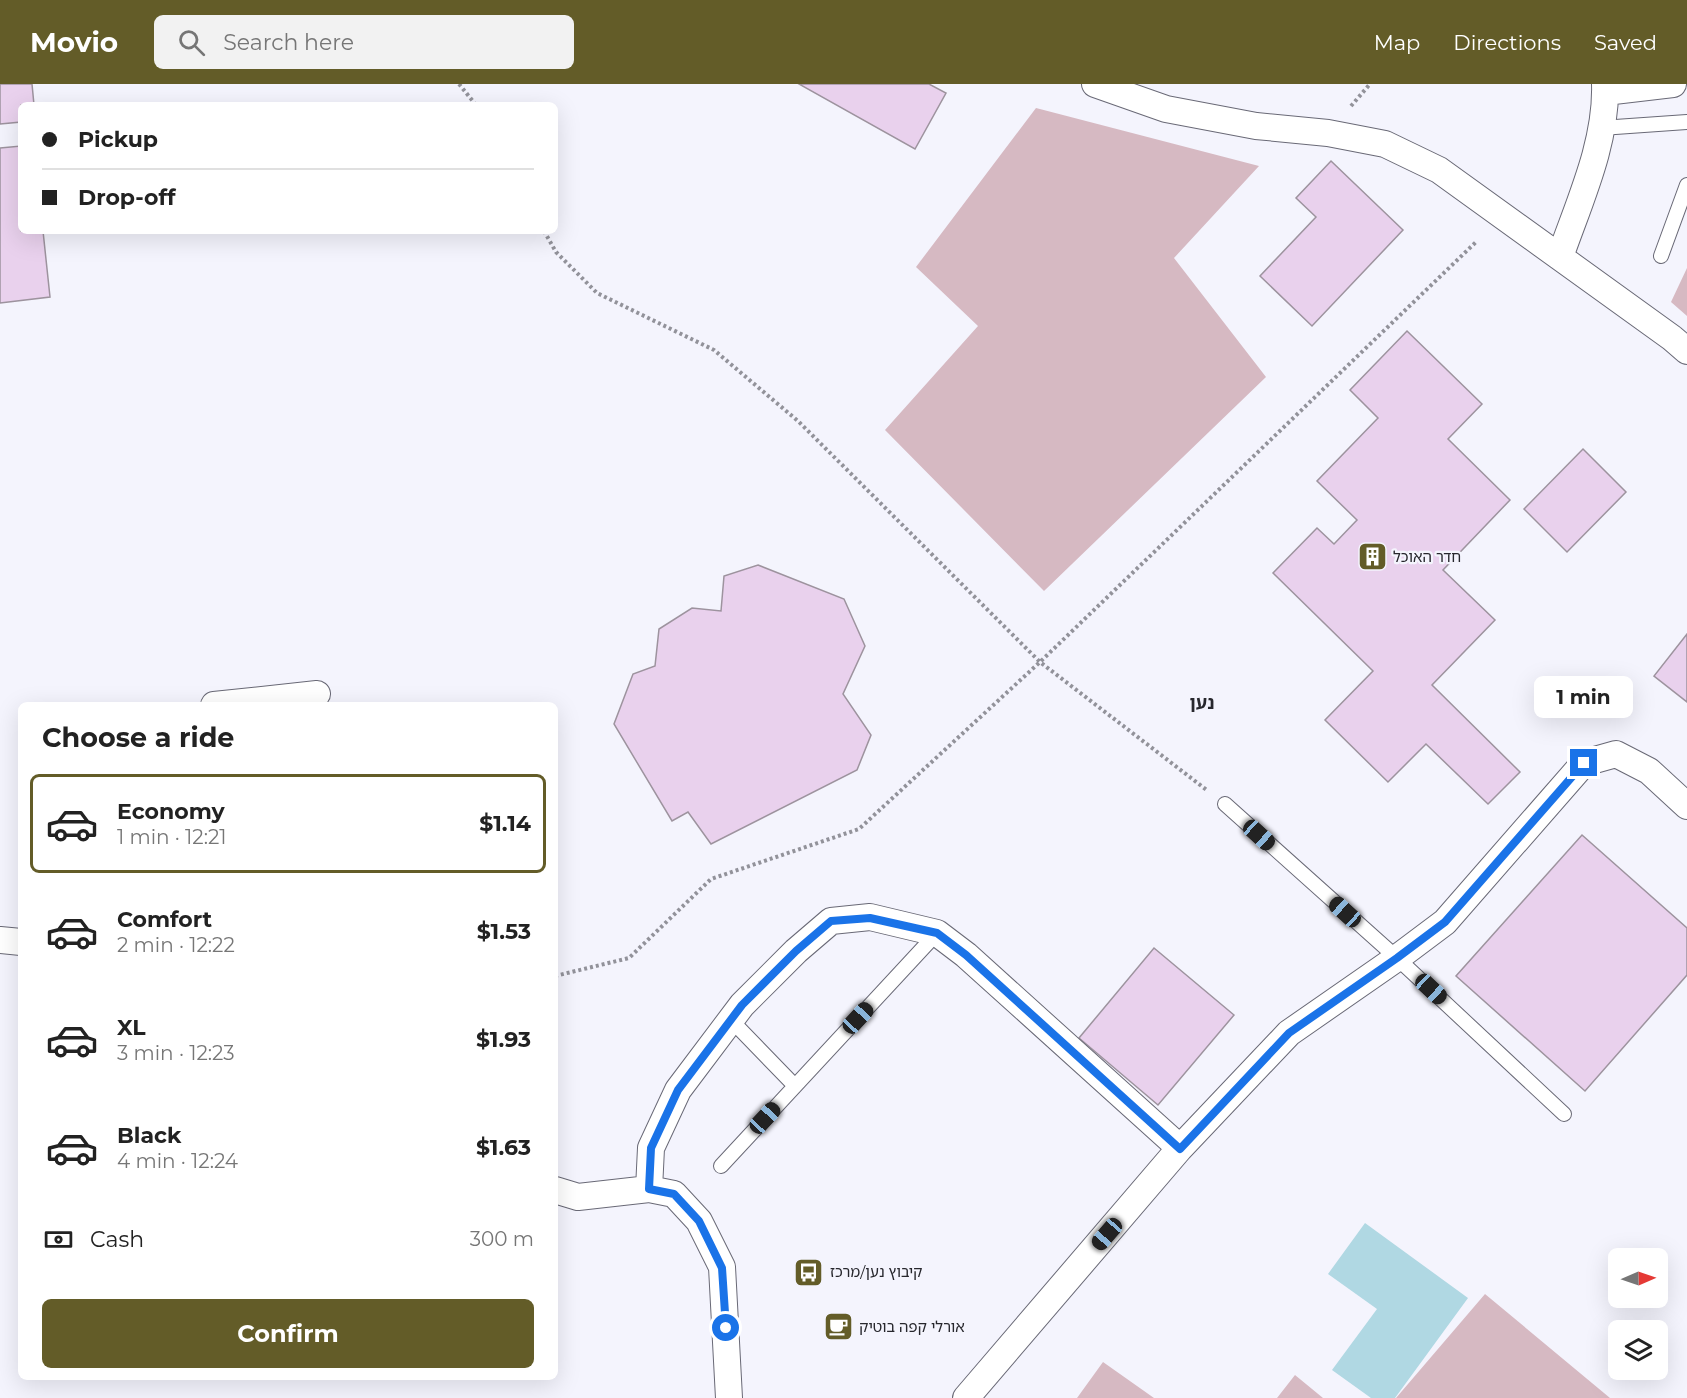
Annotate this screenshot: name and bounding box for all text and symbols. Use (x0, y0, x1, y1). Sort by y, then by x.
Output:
search box (154, 15, 574, 69)
text: Movio (30, 25, 118, 59)
icon: search (175, 26, 208, 59)
text: Search here (223, 29, 354, 56)
text: Map (1374, 30, 1420, 55)
text: Directions (1453, 30, 1561, 55)
text: Saved (1594, 30, 1657, 55)
text: Pickup (78, 126, 158, 153)
text: Drop-off (78, 184, 176, 211)
building icon: חדר האוכל (1356, 541, 1388, 573)
place label: חדר האוכל (1393, 547, 1461, 566)
callout: 1 min (1534, 676, 1634, 718)
text: 1 min (1556, 685, 1611, 709)
district label: נען (1189, 692, 1215, 714)
text: Choose a ride (42, 721, 234, 754)
route end (1570, 749, 1597, 776)
icon: car (45, 797, 99, 851)
text: Economy (117, 798, 225, 825)
text: $1.14 (479, 810, 531, 837)
car (1240, 816, 1278, 854)
text: 1 min · 12:21 (117, 825, 227, 849)
car (1326, 893, 1364, 931)
icon: car (45, 905, 99, 959)
text: Comfort (117, 906, 212, 933)
text: $1.53 (477, 918, 531, 945)
text: 2 min · 12:22 (117, 933, 235, 957)
car (1412, 970, 1450, 1008)
car (839, 999, 877, 1037)
icon: car (45, 1013, 99, 1067)
text: XL (117, 1014, 146, 1041)
text: $1.93 (476, 1026, 531, 1053)
text: 3 min · 12:23 (117, 1041, 235, 1065)
car (746, 1099, 784, 1137)
icon: car (45, 1121, 99, 1175)
text: Black (117, 1122, 181, 1149)
text: $1.63 (476, 1134, 531, 1161)
text: 4 min · 12:24 (117, 1149, 238, 1173)
car (1088, 1215, 1126, 1253)
icon: cash (42, 1223, 75, 1256)
text: Cash (90, 1226, 144, 1253)
text: 300 m (470, 1227, 534, 1251)
north arrow (1608, 1248, 1668, 1308)
map controls (1608, 1248, 1668, 1380)
bus stop icon: קיבוץ נען/מרכז (793, 1256, 825, 1288)
place label: קיבוץ נען/מרכז (830, 1262, 923, 1281)
button: Confirm (42, 1299, 534, 1368)
cafe icon: אורלי קפה בוטיק (822, 1311, 854, 1343)
route start (712, 1314, 739, 1341)
place label: אורלי קפה בוטיק (859, 1317, 965, 1336)
button: layers (1608, 1320, 1668, 1380)

